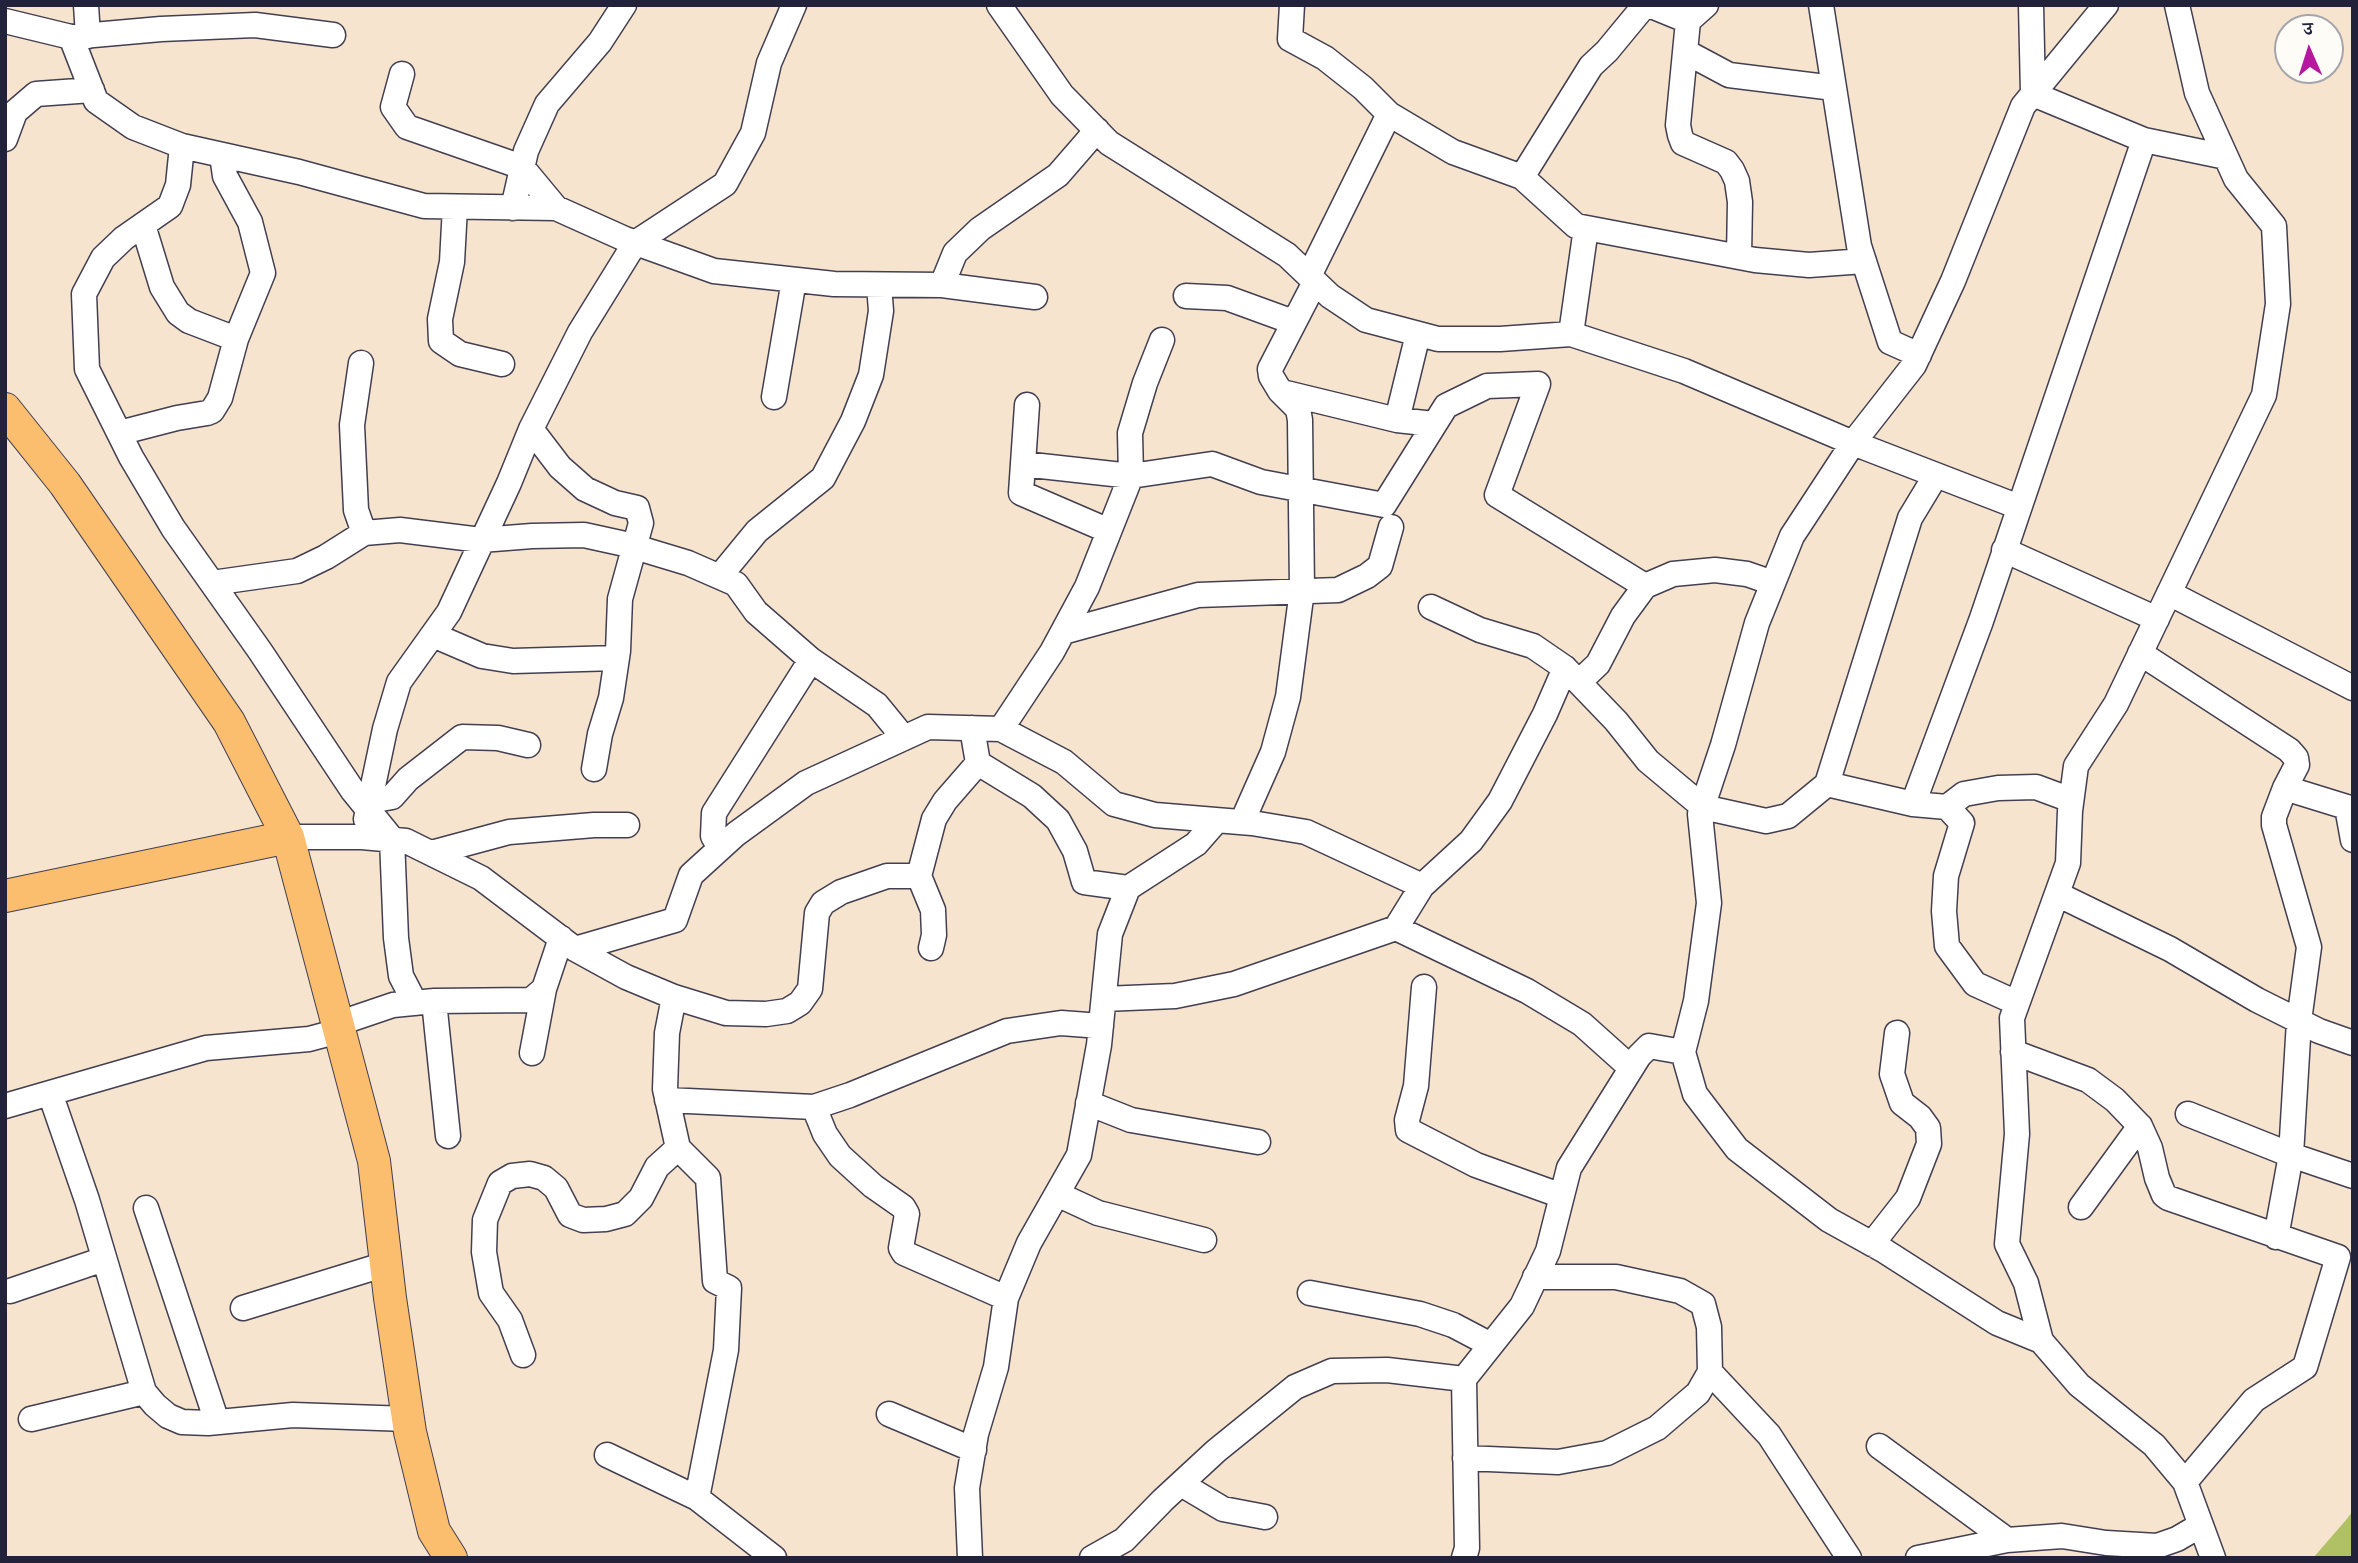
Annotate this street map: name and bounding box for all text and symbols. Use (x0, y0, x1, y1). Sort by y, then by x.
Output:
north arrow (2274, 14, 2344, 84)
text: उ (2303, 18, 2313, 42)

